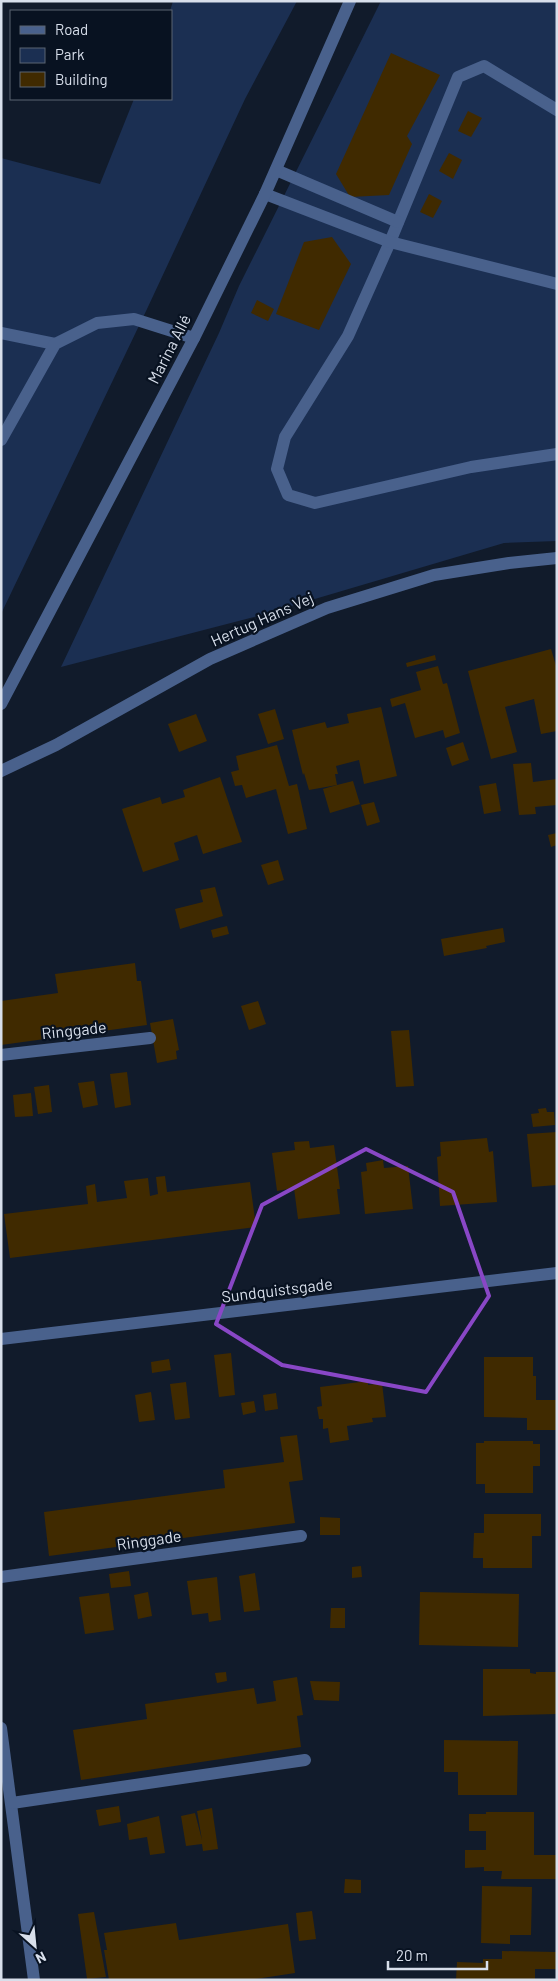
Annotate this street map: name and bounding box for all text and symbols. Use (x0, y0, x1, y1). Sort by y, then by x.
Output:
legend (10, 10, 172, 100)
text: Road (55, 20, 88, 38)
text: Park (55, 45, 85, 63)
text: Building (55, 70, 108, 88)
street label: Marina Allé (143, 311, 194, 387)
street label: Hertug Hans Vej (207, 587, 316, 650)
street label: Ringgade (41, 1017, 107, 1042)
street label: Sundquistsgade (220, 1273, 334, 1306)
street label: Ringgade (115, 1526, 182, 1553)
north arrow (10, 1921, 60, 1971)
scale bar (388, 1938, 487, 1970)
text: 20 m (396, 1946, 428, 1964)
text: N (33, 1948, 49, 1968)

